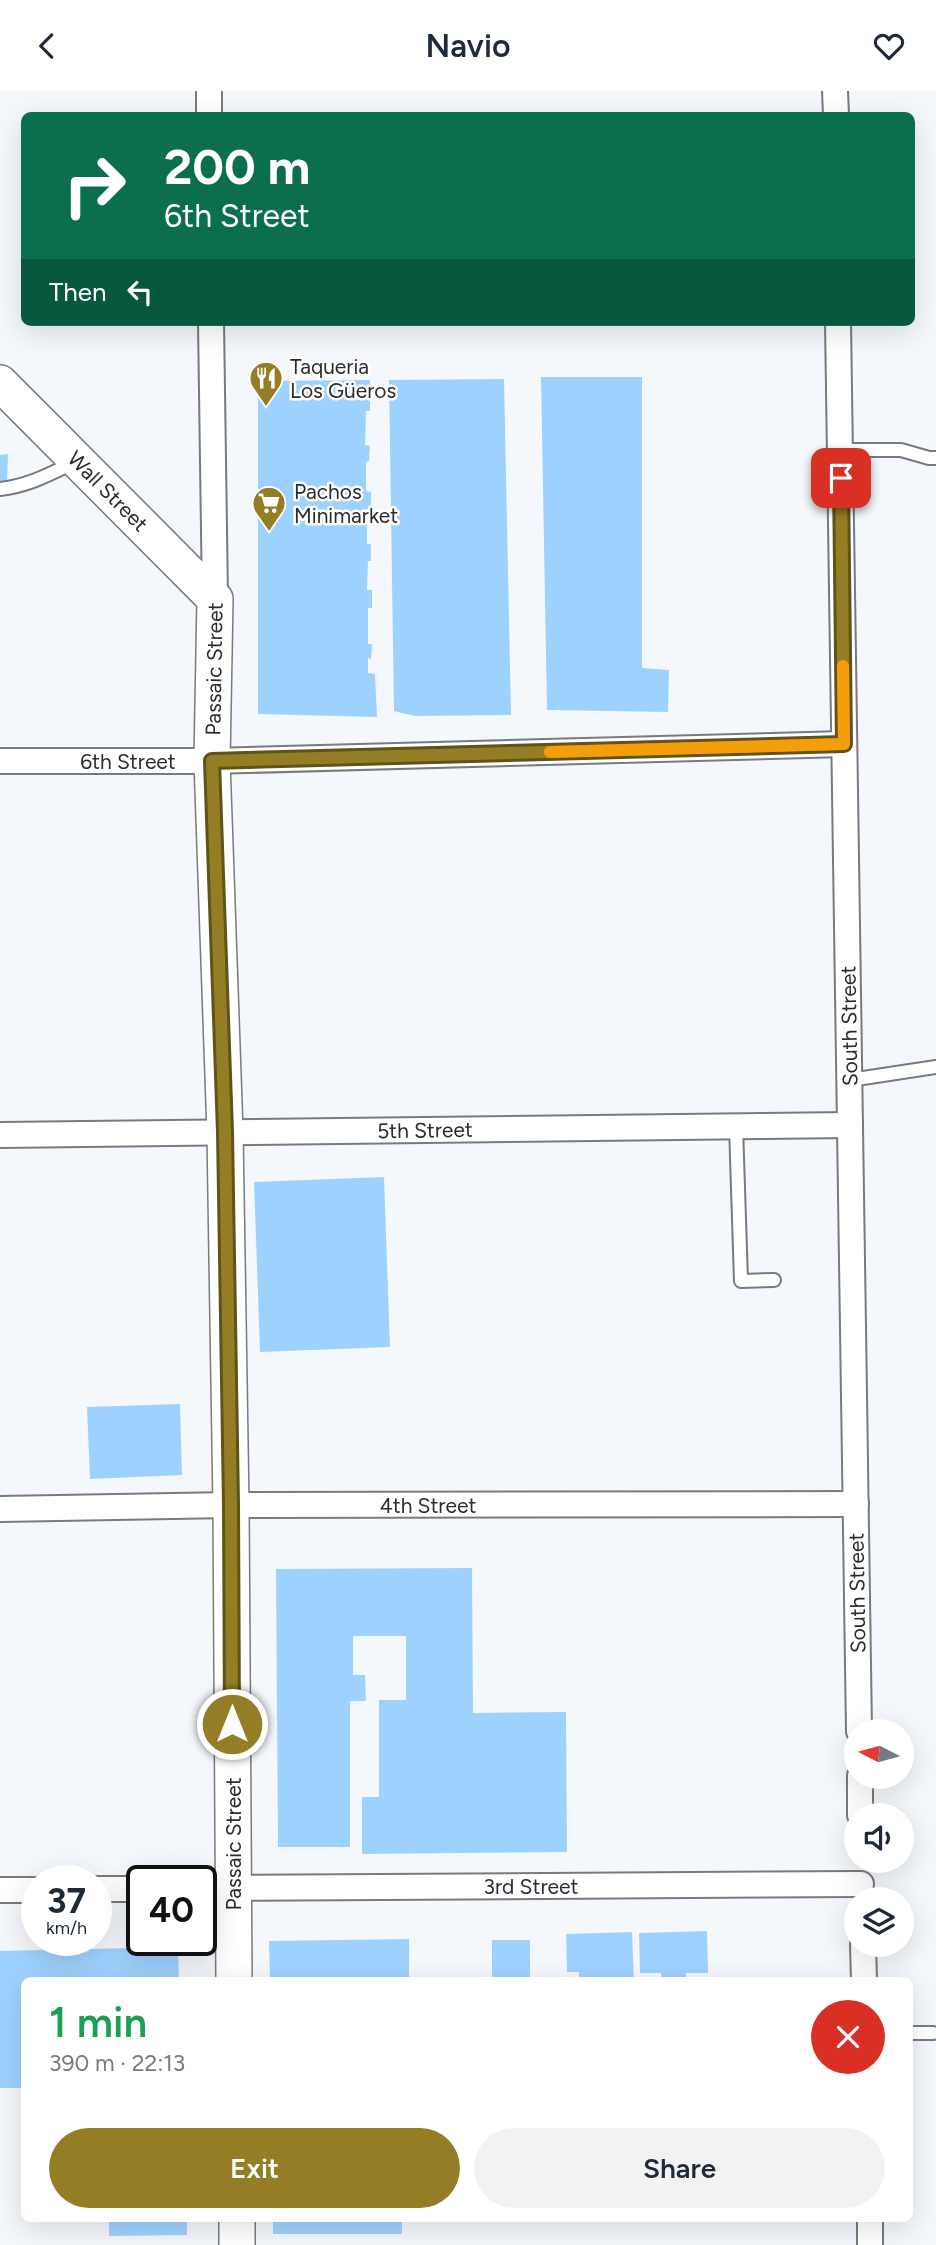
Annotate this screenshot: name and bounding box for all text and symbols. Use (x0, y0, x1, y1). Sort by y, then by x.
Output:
icon: back (28, 27, 66, 65)
text: Navio (425, 27, 511, 65)
icon: heart (870, 27, 908, 65)
text: 200 m (164, 137, 310, 196)
icon: right (49, 140, 140, 231)
text: 6th Street (164, 197, 310, 235)
icon: left (121, 273, 159, 311)
text: Then (49, 276, 107, 308)
place label: Taqueria Los Güeros (290, 354, 396, 403)
restaurant icon: Taqueria Los Güeros (247, 359, 285, 408)
street label: Wall Street (63, 446, 153, 536)
pin (811, 448, 871, 508)
icon: arrive (822, 459, 860, 497)
place label: Pachos Minimarket (294, 479, 398, 528)
supermarket icon: Pachos Minimarket (250, 484, 288, 533)
street label: Passaic Street (200, 602, 228, 736)
street label: 6th Street (80, 749, 176, 774)
street label: South Street (835, 966, 863, 1086)
street label: 5th Street (377, 1117, 473, 1143)
street label: 4th Street (380, 1493, 476, 1518)
street label: South Street (843, 1533, 871, 1653)
position arrow (195, 1687, 269, 1761)
north arrow (844, 1719, 914, 1789)
map controls (844, 1719, 914, 1957)
street label: Passaic Street (221, 1777, 246, 1911)
button: sound (844, 1803, 914, 1873)
speed limit sign: 40 (126, 1865, 217, 1956)
street label: 3rd Street (484, 1874, 578, 1899)
text: 37 (47, 1880, 86, 1922)
button: layers (844, 1887, 914, 1957)
text: km/h (46, 1917, 87, 1939)
text: 1 min (49, 1997, 147, 2048)
button: close (811, 2000, 885, 2074)
text: 390 m · 22:13 (49, 2049, 185, 2077)
button: Exit (49, 2128, 460, 2208)
button: Share (474, 2128, 885, 2208)

